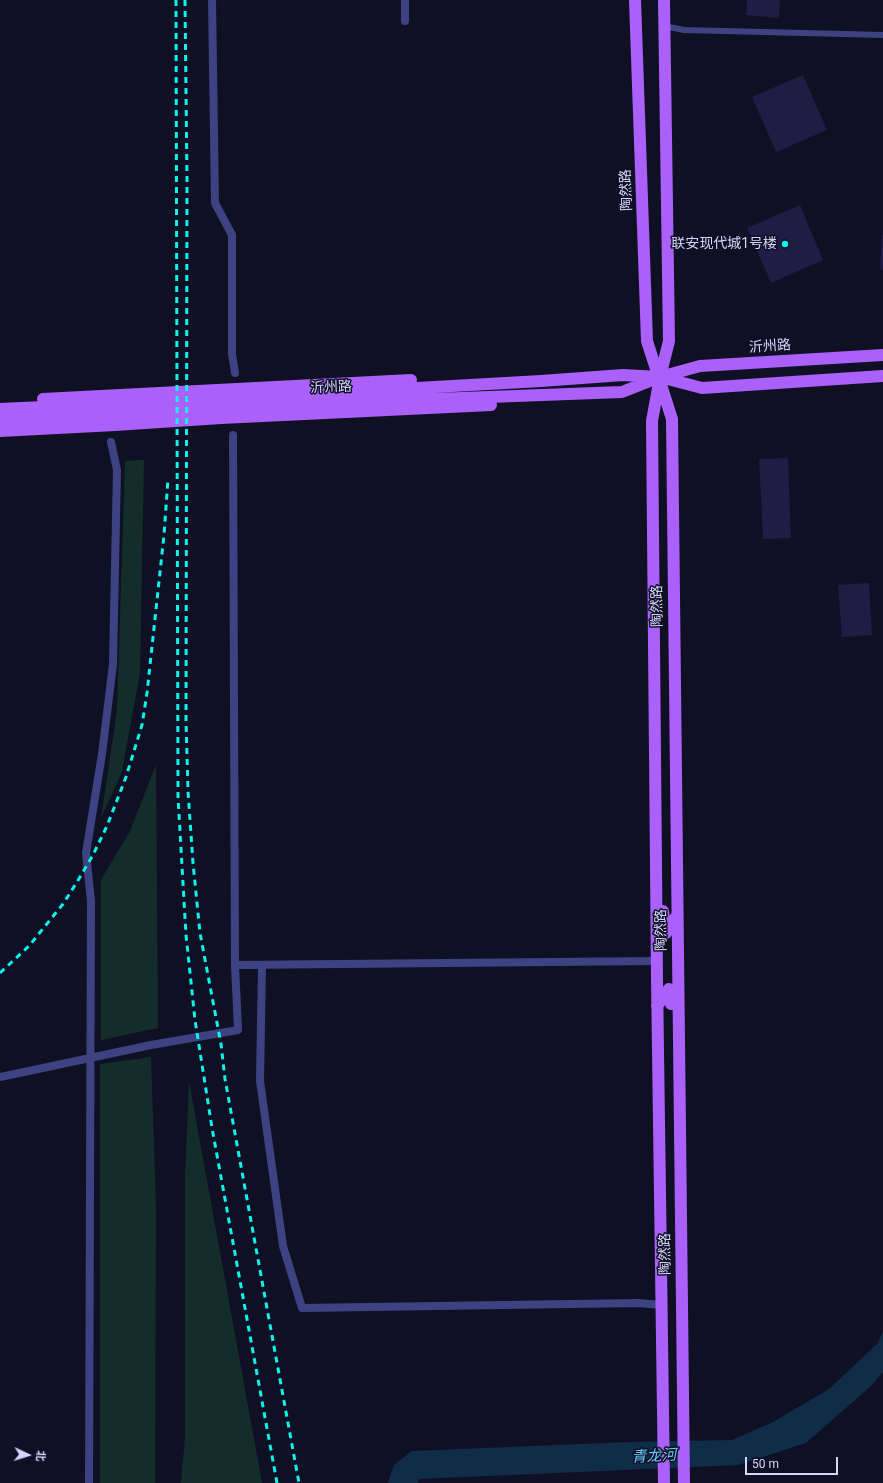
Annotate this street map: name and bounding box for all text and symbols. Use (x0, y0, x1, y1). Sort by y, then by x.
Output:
street label: 陶然路 (618, 169, 636, 211)
place label: 联安现代城1号楼 (671, 236, 777, 252)
marker: 联安现代城1号楼 (780, 239, 790, 249)
street label: 沂州路 (748, 337, 792, 357)
street label: 沂州路 (310, 379, 352, 397)
street label: 陶然路 (649, 585, 667, 627)
street label: 陶然路 (653, 909, 671, 951)
street label: 陶然路 (657, 1233, 675, 1275)
north arrow (8, 1435, 48, 1475)
water label: 青龙河 (631, 1447, 677, 1467)
scale bar (747, 1449, 840, 1475)
text: 北 (34, 1450, 47, 1462)
text: 50 m (752, 1457, 779, 1471)

